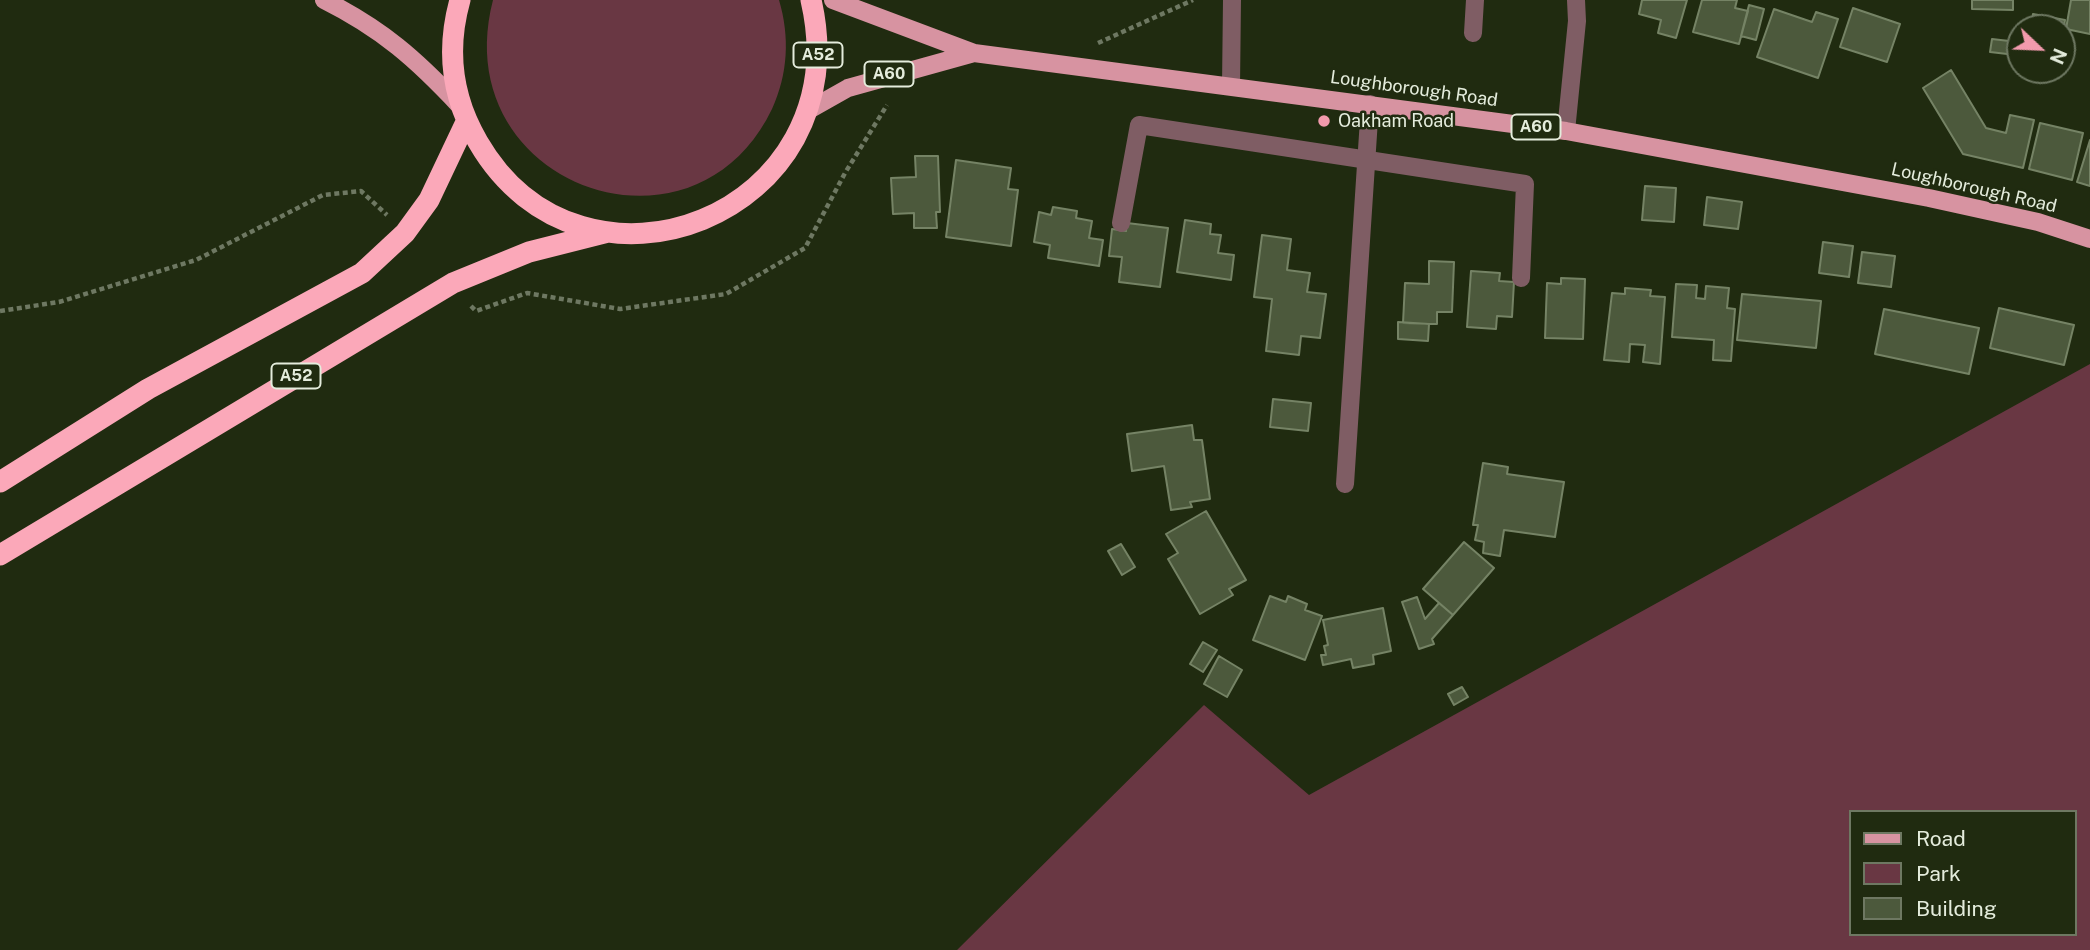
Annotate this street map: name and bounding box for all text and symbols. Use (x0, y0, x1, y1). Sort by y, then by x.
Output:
north arrow (2006, 14, 2076, 84)
road number: A52 (794, 42, 842, 68)
text: N (2045, 45, 2072, 68)
road number: A60 (864, 61, 914, 86)
street label: Loughborough Road (1329, 67, 1499, 111)
place label: Oakham Road (1338, 110, 1454, 132)
marker: Oakham Road (1316, 113, 1332, 129)
road number: A60 (1512, 114, 1560, 140)
street label: Loughborough Road (1889, 158, 2059, 218)
road number: A52 (272, 364, 320, 388)
legend (1848, 810, 2076, 936)
text: Road (1916, 826, 1966, 851)
text: Park (1916, 861, 1961, 886)
text: Building (1916, 896, 1997, 921)

